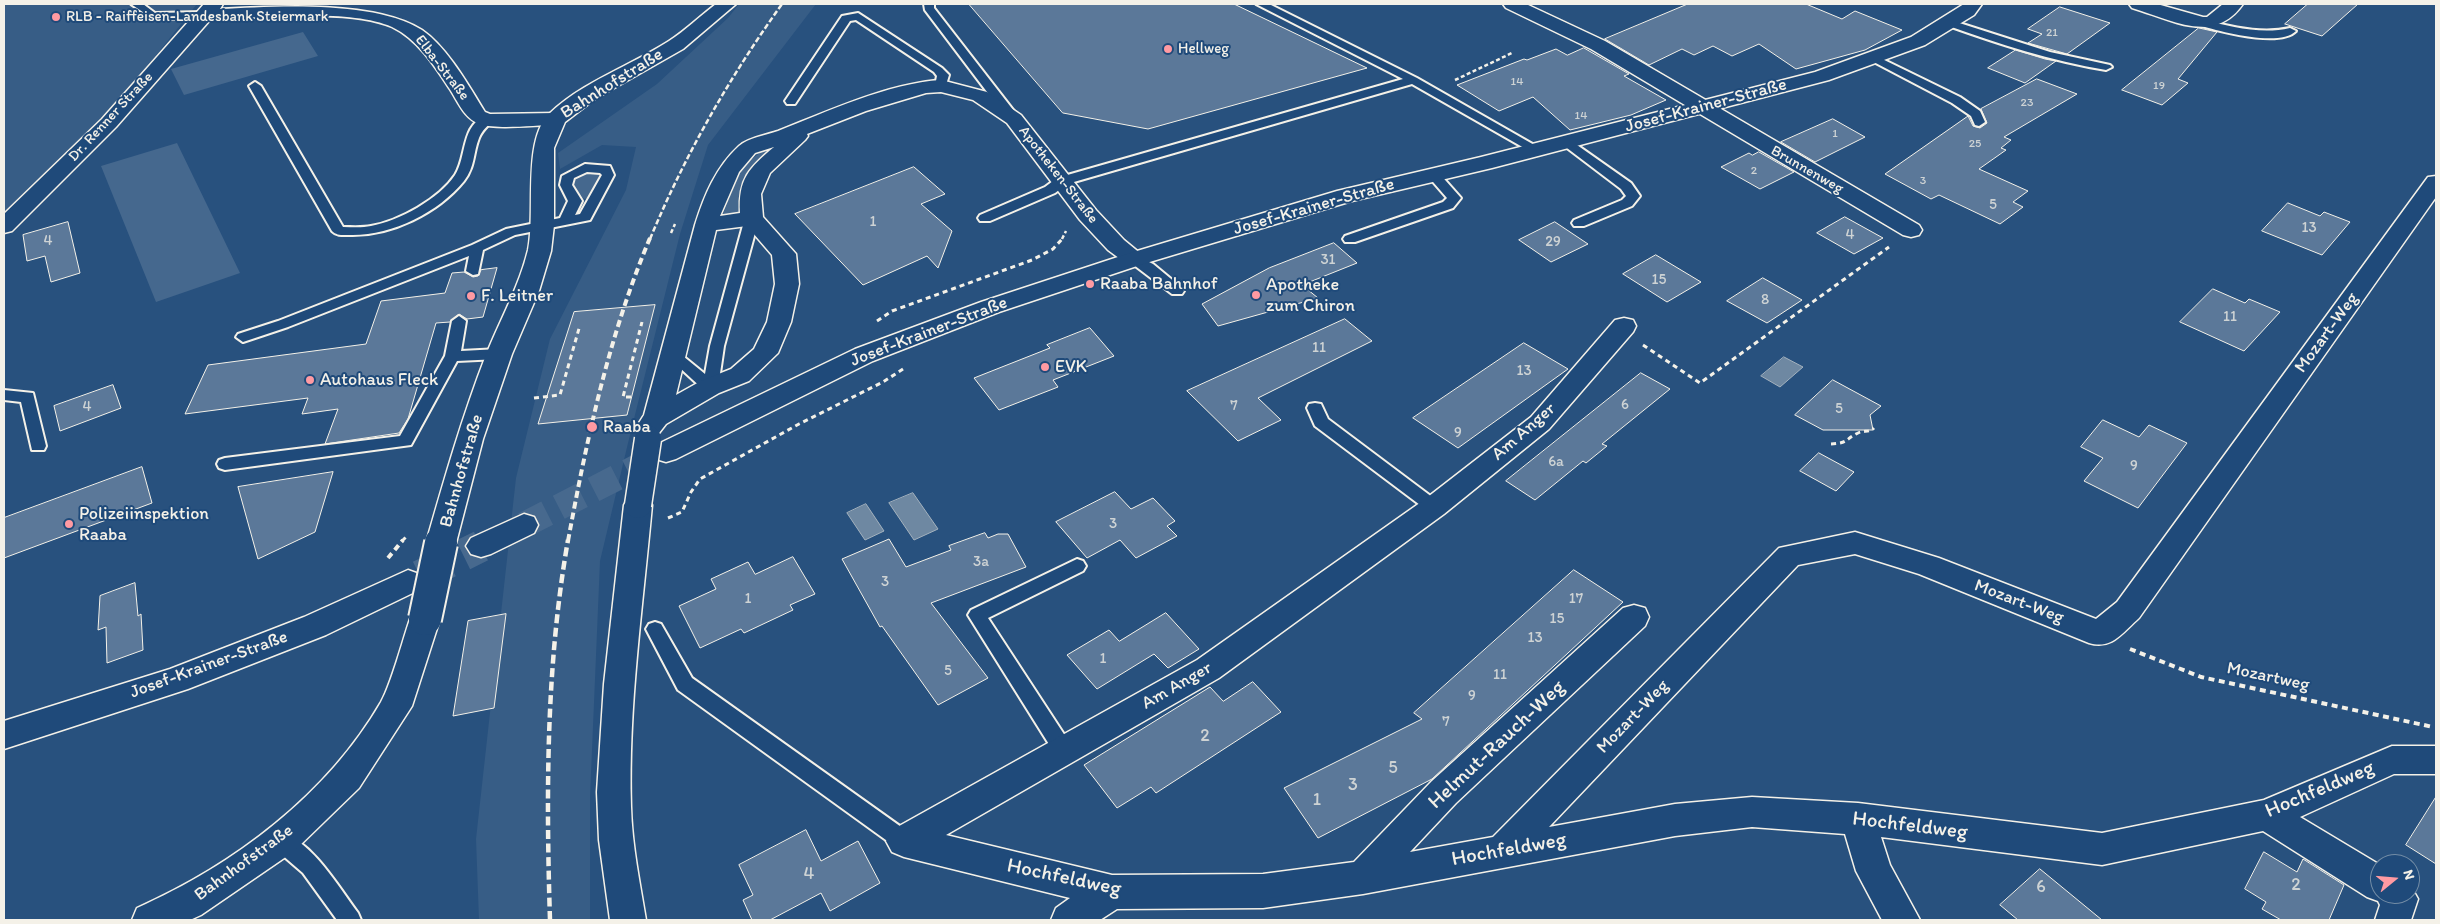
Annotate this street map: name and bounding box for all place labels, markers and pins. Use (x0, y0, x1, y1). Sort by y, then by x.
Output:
place label: RLB - Raiffeisen-Landesbank Steiermark (66, 8, 328, 26)
marker: RLB - Raiffeisen-Landesbank Steiermark (50, 11, 62, 23)
place label: Hellweg (1178, 40, 1229, 58)
marker: Hellweg (1162, 43, 1174, 55)
place label: Raaba Bahnhof (1100, 273, 1218, 295)
place label: Apotheke zum Chiron (1266, 274, 1355, 316)
marker: Raaba Bahnhof (1084, 278, 1096, 290)
place label: F. Leitner (481, 285, 553, 307)
marker: Apotheke zum Chiron (1250, 289, 1262, 301)
marker: F. Leitner (465, 290, 477, 302)
place label: EVK (1055, 356, 1087, 378)
marker: EVK (1039, 361, 1051, 373)
place label: Autohaus Fleck (320, 369, 438, 391)
marker: Autohaus Fleck (304, 374, 316, 386)
place label: Raaba (603, 416, 651, 438)
marker: Raaba (585, 420, 599, 434)
place label: Polizeiinspektion Raaba (79, 503, 209, 546)
marker: Polizeiinspektion Raaba (63, 518, 75, 530)

